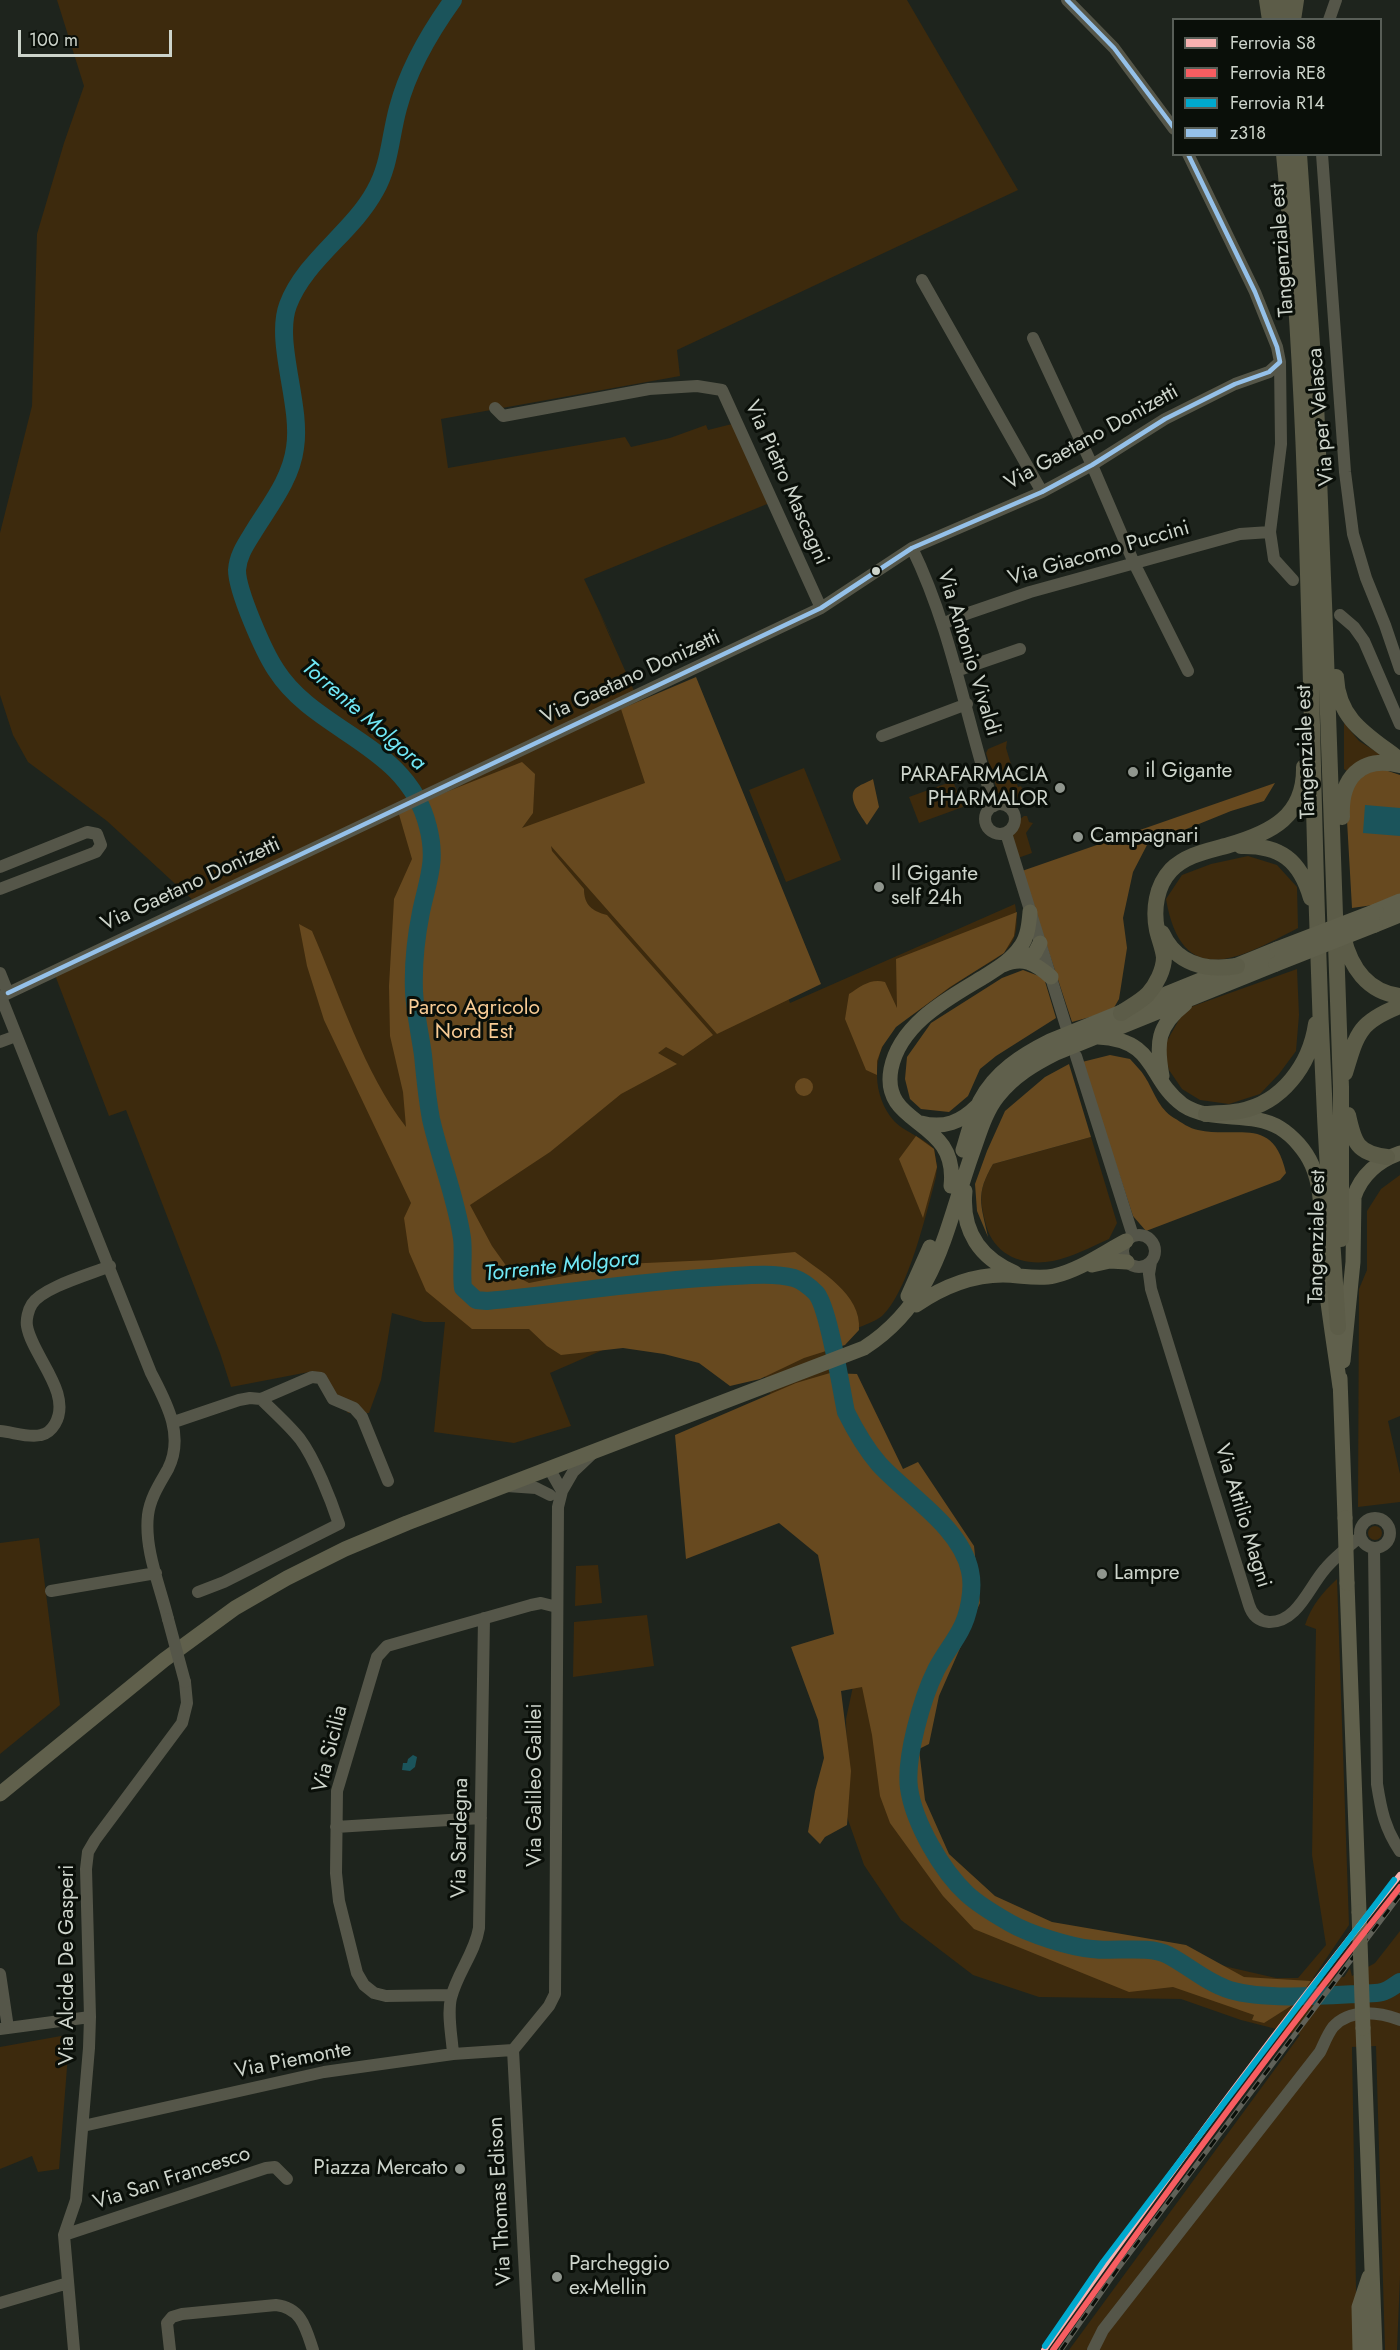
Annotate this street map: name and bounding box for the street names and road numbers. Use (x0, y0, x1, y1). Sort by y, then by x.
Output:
street label: Tangenziale est (1266, 182, 1300, 318)
street label: Via per Velasca (1303, 347, 1341, 487)
street label: Via Gaetano Donizetti (1001, 380, 1183, 496)
street label: Via Pietro Mascagni (738, 397, 834, 569)
street label: Via Giacomo Puccini (1005, 516, 1193, 592)
street label: Via Antonio Vivaldi (931, 567, 1005, 739)
street label: Via Gaetano Donizetti (537, 625, 725, 731)
street label: Tangenziale est (1292, 685, 1322, 819)
street label: Via Gaetano Donizetti (97, 832, 285, 938)
street label: Tangenziale est (1304, 1170, 1332, 1304)
street label: Via Attilio Magni (1208, 1441, 1276, 1591)
street label: Via Sicilia (308, 1703, 354, 1795)
street label: Via Galileo Galilei (523, 1703, 549, 1867)
street label: Via Sardegna (447, 1778, 475, 1898)
street label: Via Alcide De Gasperi (55, 1865, 81, 2065)
street label: Via Piemonte (233, 2037, 353, 2085)
street label: Via Thomas Edison (484, 2116, 518, 2286)
street label: Via San Francesco (90, 2142, 254, 2216)

